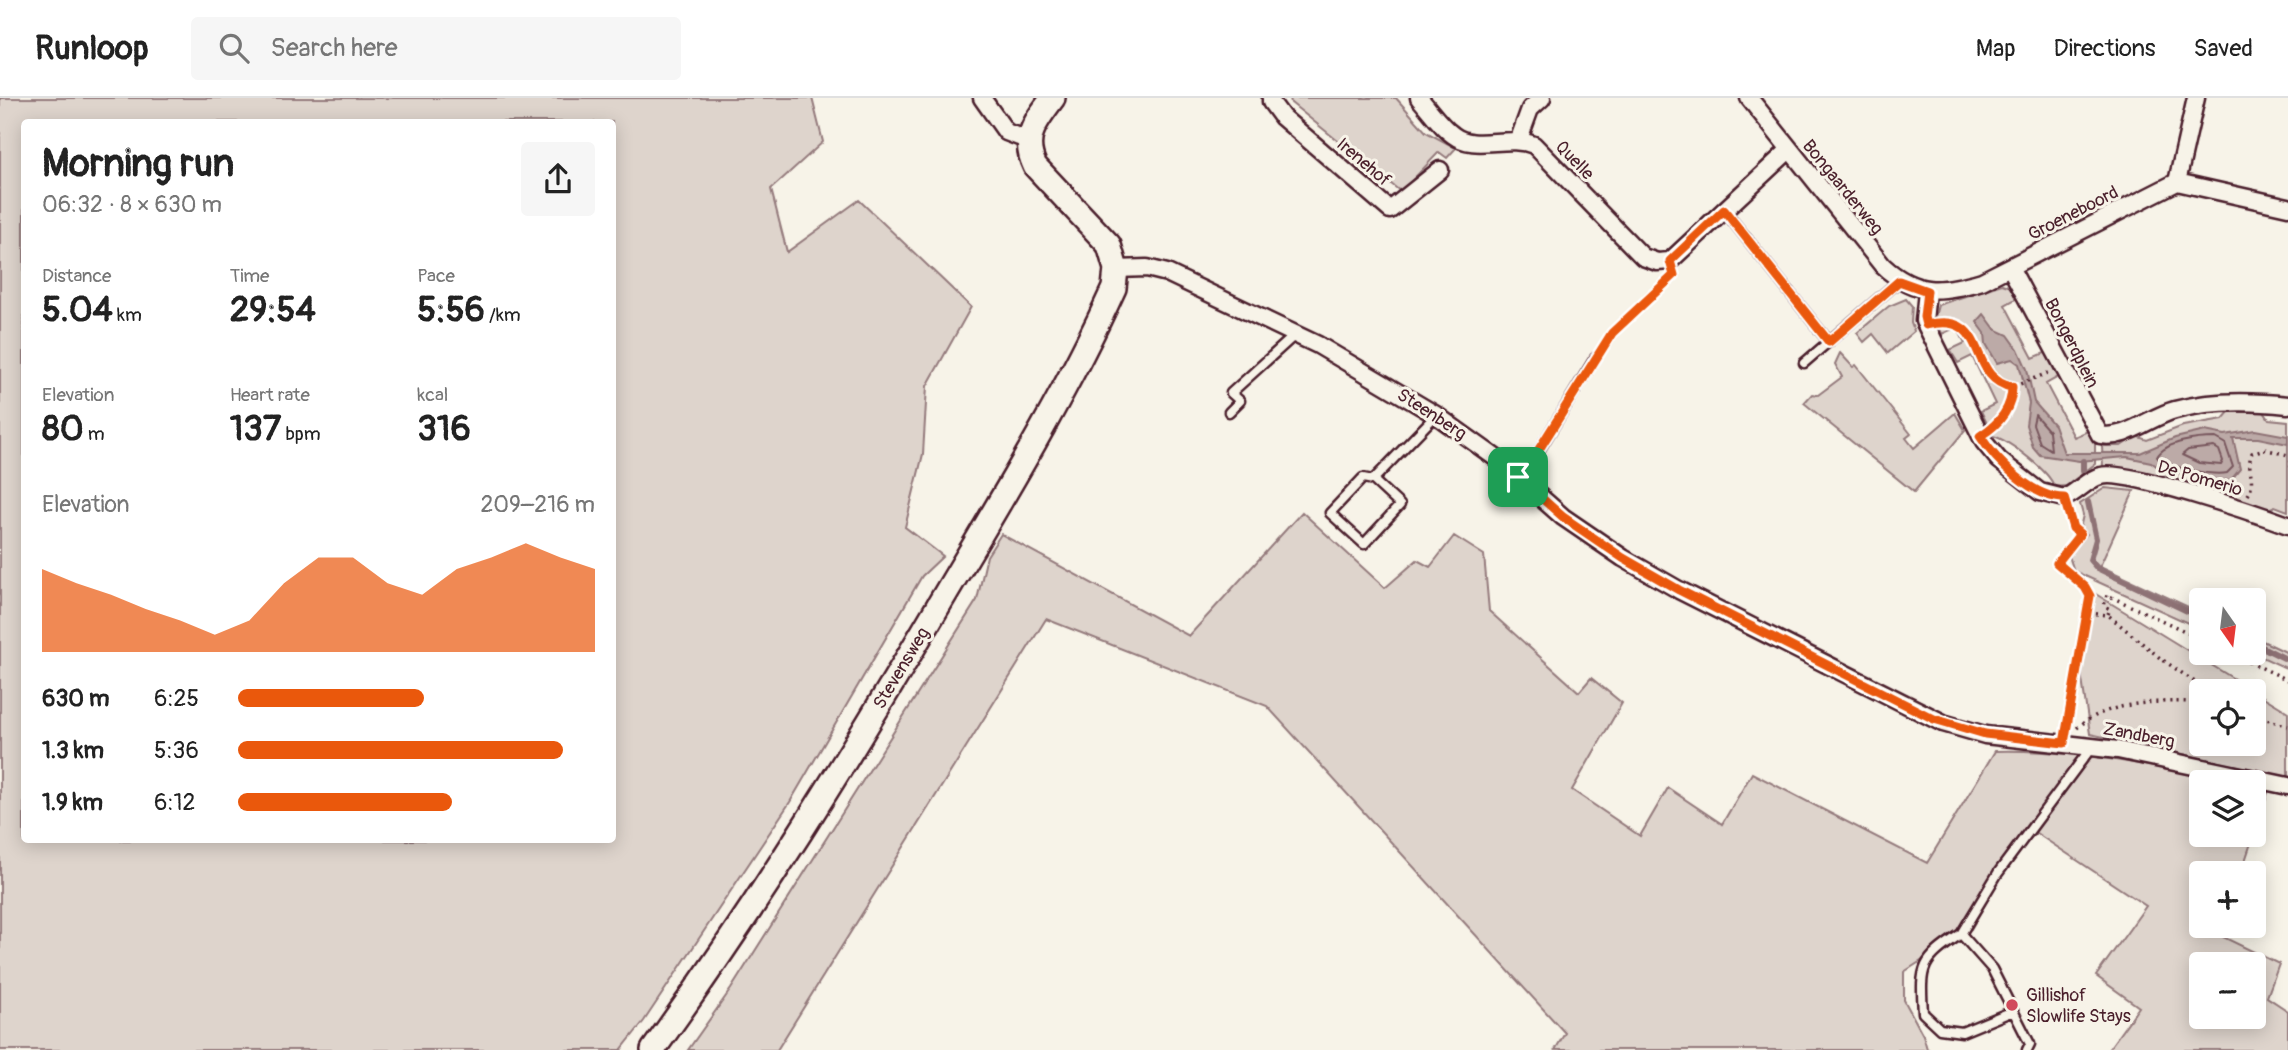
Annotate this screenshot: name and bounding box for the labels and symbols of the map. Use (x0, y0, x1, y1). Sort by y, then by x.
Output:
street label: Irenehof (1332, 133, 1396, 192)
street label: Bongaarderweg (1797, 135, 1888, 240)
street label: Quelle (1550, 136, 1599, 185)
street label: Groeneboord (2024, 181, 2122, 246)
street label: Bongerdplein (2039, 295, 2104, 392)
street label: Steenberg (1393, 383, 1471, 445)
pin (1488, 447, 1548, 507)
street label: De Pomerio (2155, 455, 2245, 502)
north arrow (2189, 588, 2266, 665)
street label: Stevensweg (868, 623, 935, 713)
street label: Zandberg (2101, 717, 2177, 754)
place label: Gillishof Slowlife Stays (2026, 984, 2131, 1028)
marker: Gillishof Slowlife Stays (2004, 997, 2020, 1013)

